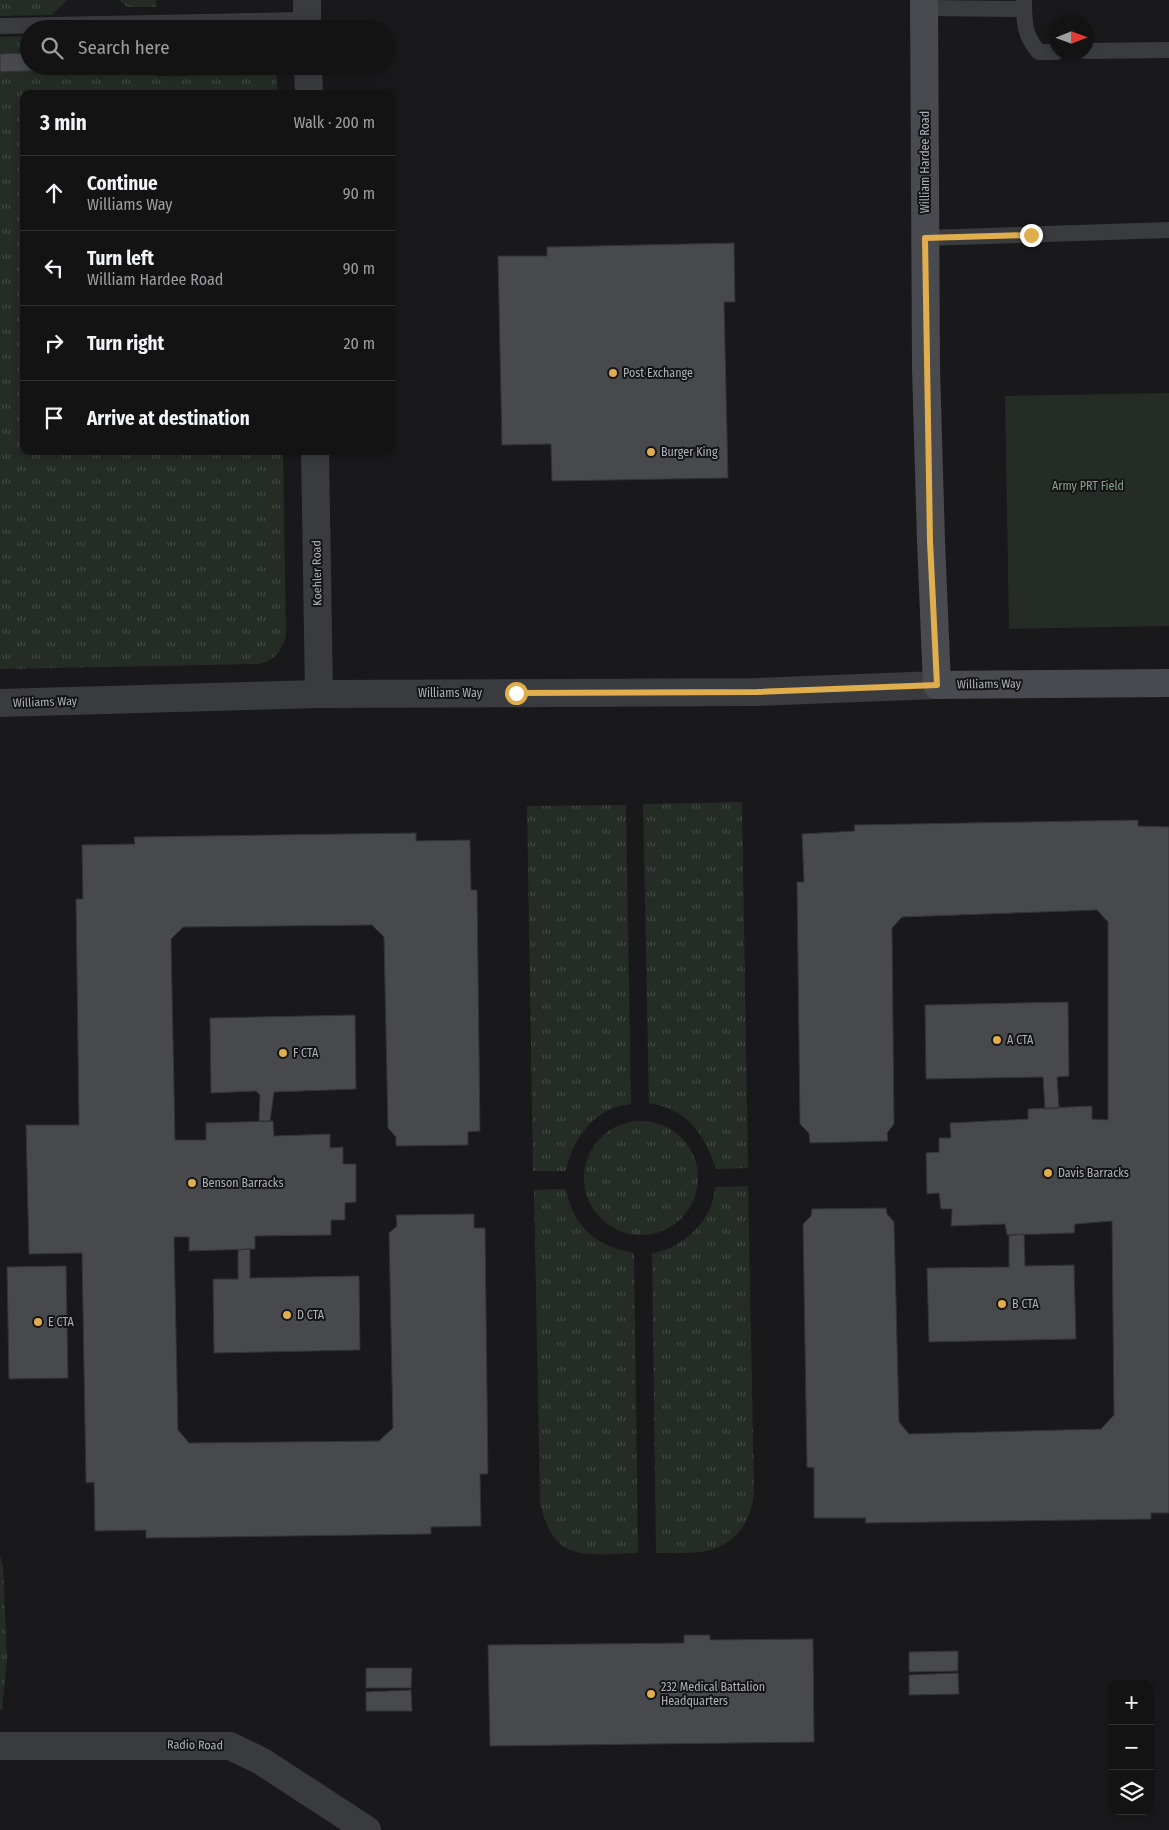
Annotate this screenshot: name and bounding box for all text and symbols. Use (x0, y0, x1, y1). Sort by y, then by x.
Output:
north arrow (1049, 15, 1094, 60)
search box (20, 20, 395, 75)
icon: search (38, 34, 66, 62)
text: Search here (78, 36, 170, 59)
text: 3 min (40, 110, 87, 136)
street label: William Hardee Road (918, 111, 932, 213)
text: Walk · 200 m (293, 113, 375, 132)
text: Continue (87, 172, 158, 195)
icon: ahead (40, 179, 68, 207)
text: 90 m (343, 184, 375, 203)
text: Williams Way (87, 195, 172, 214)
route end (1020, 224, 1043, 247)
text: Turn left (87, 247, 154, 270)
icon: left (40, 254, 68, 282)
text: 90 m (343, 259, 375, 278)
text: William Hardee Road (87, 270, 223, 289)
icon: right (40, 329, 68, 357)
text: Turn right (87, 332, 164, 355)
text: 20 m (344, 334, 375, 353)
place label: Post Exchange (623, 366, 693, 380)
marker: Post Exchange (607, 367, 619, 379)
icon: arrive (40, 404, 68, 432)
text: Arrive at destination (87, 407, 250, 430)
place label: Burger King (661, 445, 718, 459)
marker: Burger King (645, 446, 657, 458)
park label: Army PRT Field (1052, 479, 1124, 493)
street label: Koehler Road (309, 540, 325, 606)
street label: Williams Way (957, 676, 1022, 692)
route start (505, 682, 528, 705)
street label: Williams Way (418, 686, 483, 700)
street label: Williams Way (13, 694, 78, 710)
place label: A CTA (1007, 1033, 1034, 1047)
marker: A CTA (991, 1034, 1003, 1046)
place label: F CTA (293, 1046, 319, 1060)
marker: F CTA (277, 1047, 289, 1059)
place label: Davis Barracks (1058, 1166, 1129, 1180)
marker: Davis Barracks (1042, 1167, 1054, 1179)
place label: Benson Barracks (202, 1176, 284, 1190)
marker: Benson Barracks (186, 1177, 198, 1189)
place label: B CTA (1012, 1297, 1039, 1311)
marker: B CTA (996, 1298, 1008, 1310)
place label: D CTA (297, 1308, 325, 1322)
marker: D CTA (281, 1309, 293, 1321)
place label: E CTA (48, 1315, 74, 1329)
marker: E CTA (32, 1316, 44, 1328)
place label: 232 Medical Battalion Headquarters (661, 1680, 765, 1708)
map controls (1109, 1680, 1154, 1815)
button: + (1109, 1680, 1154, 1725)
marker: 232 Medical Battalion Headquarters (645, 1688, 657, 1700)
button: − (1109, 1725, 1154, 1770)
street label: Radio Road (167, 1738, 223, 1752)
button: layers (1109, 1770, 1154, 1815)

